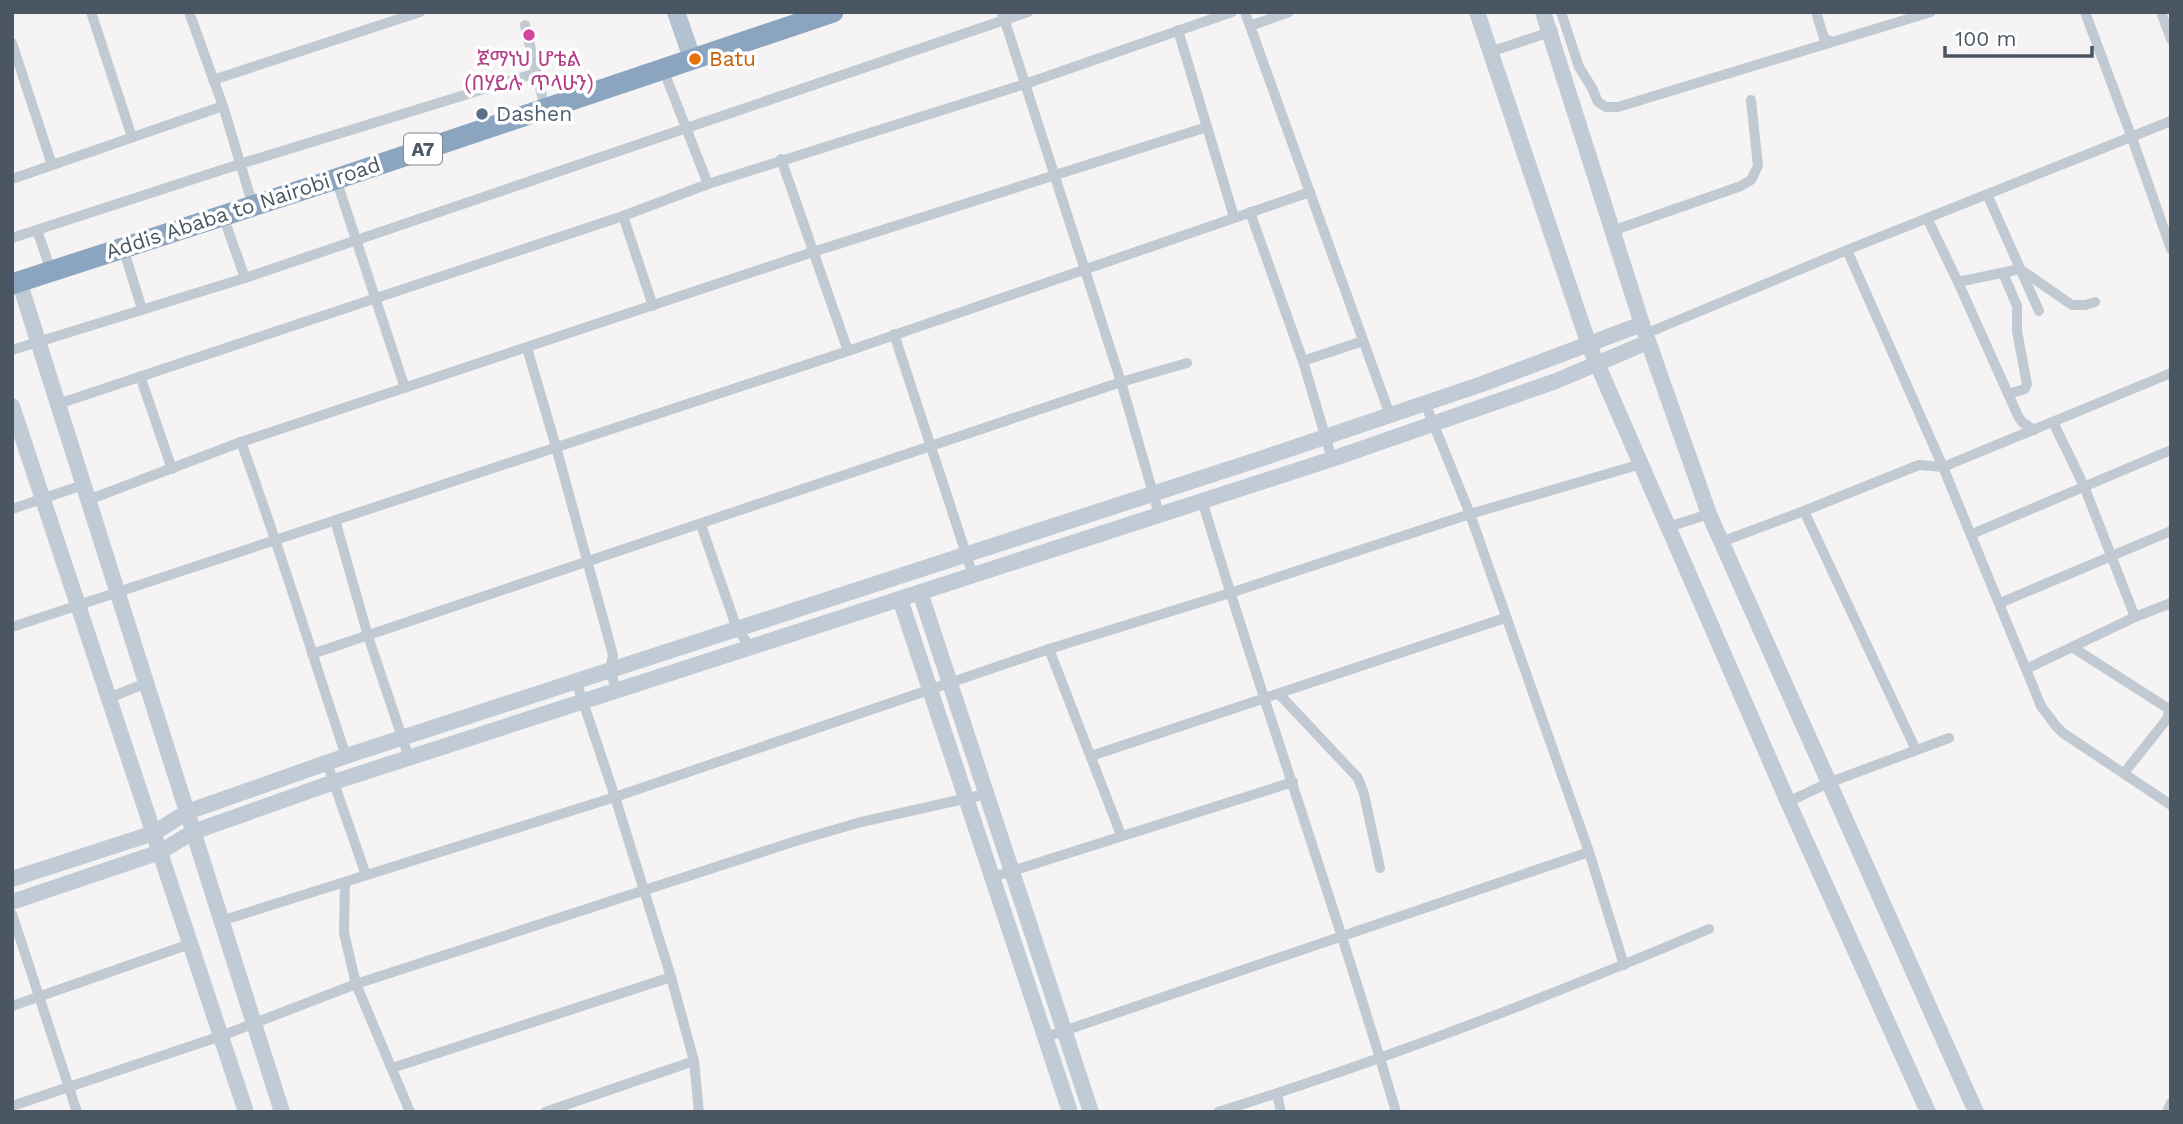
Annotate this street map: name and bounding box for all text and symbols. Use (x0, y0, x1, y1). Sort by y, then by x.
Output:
scale bar (1945, 14, 2092, 58)
text: 100 m (1955, 26, 2017, 51)
marker: ጀማነህ ሆቴል (በሃይሉ ጥላሁን) (521, 27, 537, 43)
place label: ጀማነህ ሆቴል (በሃይሉ ጥላሁን) (464, 46, 594, 95)
place label: Batu (709, 46, 756, 71)
marker: Batu (687, 51, 703, 67)
place label: Dashen (496, 101, 572, 126)
marker: Dashen (474, 106, 490, 122)
road number: A7 (404, 134, 442, 164)
street label: Addis Ababa to Nairobi road (102, 151, 383, 264)

